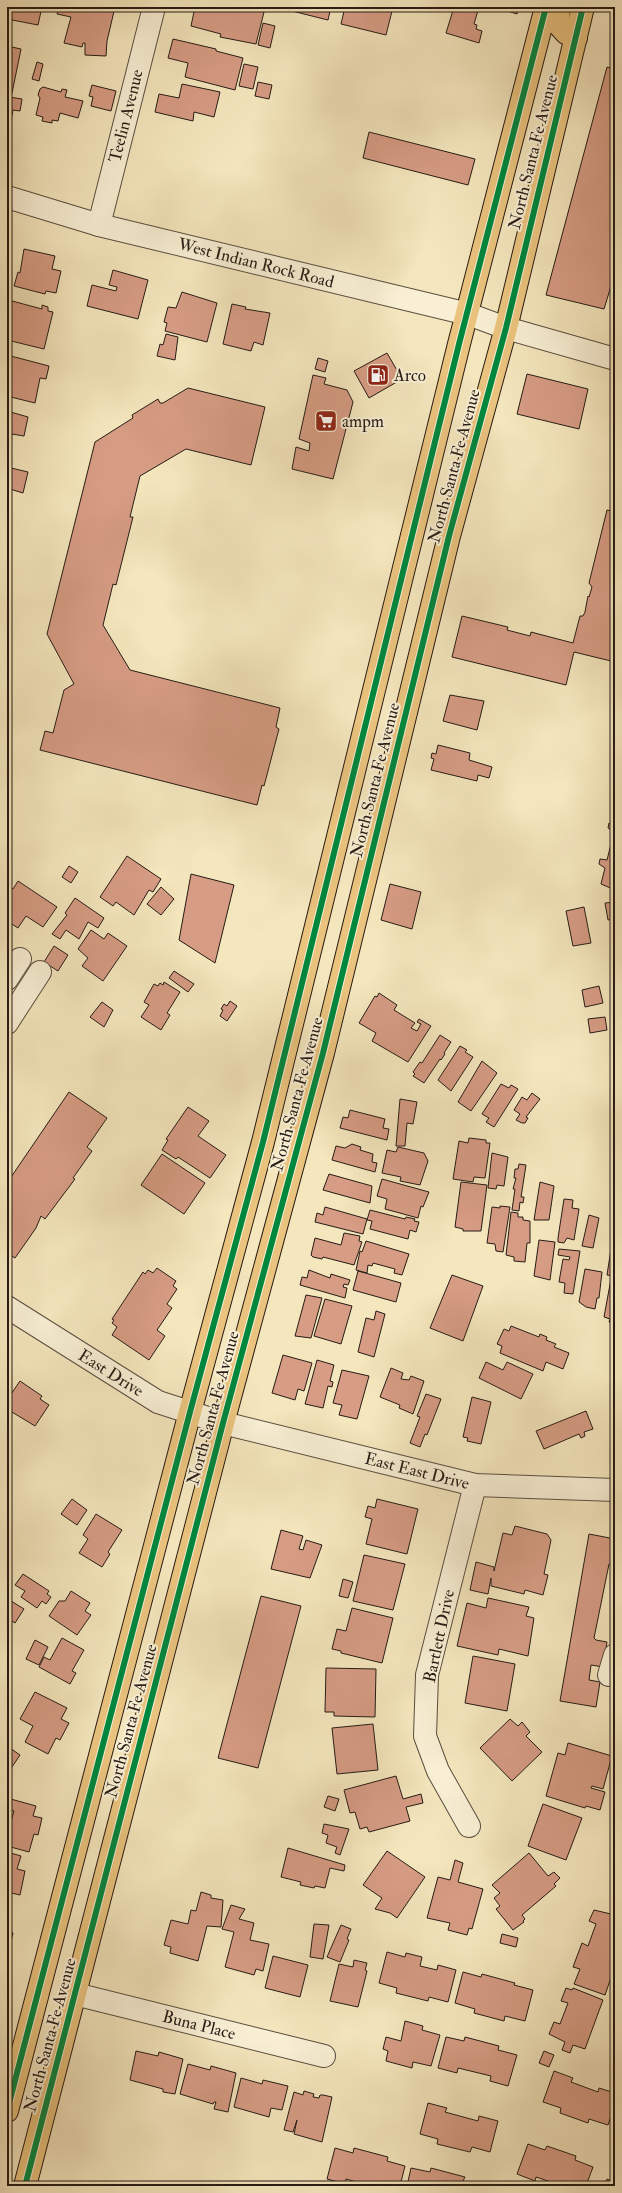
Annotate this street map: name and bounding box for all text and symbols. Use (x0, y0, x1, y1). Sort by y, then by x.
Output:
street label: Teelin Avenue (104, 67, 148, 165)
street label: North Santa Fe Avenue (504, 72, 562, 232)
street label: West Indian Rock Road (175, 233, 337, 293)
fuel station icon: Arco (365, 362, 391, 388)
place label: Arco (393, 365, 426, 386)
street label: North Santa Fe Avenue (423, 387, 485, 545)
supermarket icon: ampm (313, 408, 339, 434)
place label: ampm (342, 411, 384, 433)
street label: North Santa Fe Avenue (346, 700, 404, 860)
street label: North Santa Fe Avenue (266, 1015, 328, 1173)
street label: North Santa Fe Avenue (182, 1329, 244, 1487)
street label: East Drive (74, 1345, 148, 1401)
street label: East East Drive (362, 1448, 472, 1494)
street label: Bartlett Drive (419, 1587, 459, 1685)
street label: North Santa Fe Avenue (100, 1642, 162, 1800)
street label: North Santa Fe Avenue (19, 1956, 81, 2114)
street label: Buna Place (160, 2006, 238, 2044)

